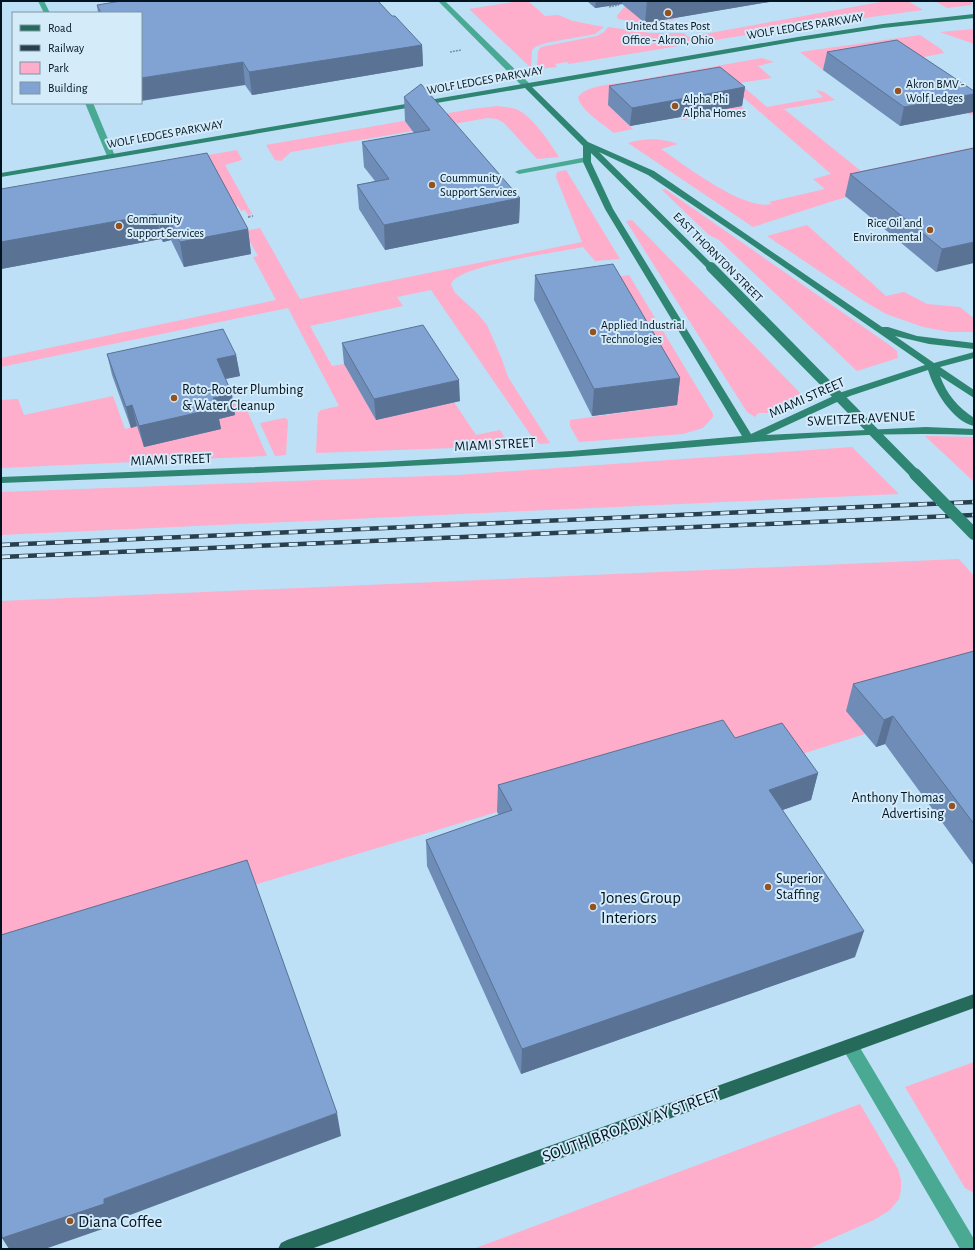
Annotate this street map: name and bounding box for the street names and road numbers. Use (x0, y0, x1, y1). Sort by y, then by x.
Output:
street label: WOLF LEDGES PARKWAY (746, 11, 865, 41)
street label: WOLF LEDGES PARKWAY (426, 64, 545, 96)
street label: WOLF LEDGES PARKWAY (106, 118, 225, 150)
street label: EAST THORNTON STREET (671, 210, 765, 304)
street label: MIAMI STREET (767, 375, 847, 421)
street label: SWEITZER AVENUE (807, 409, 916, 429)
street label: MIAMI STREET (454, 436, 536, 454)
street label: MIAMI STREET (130, 452, 212, 468)
street label: SOUTH BROADWAY STREET (540, 1085, 722, 1165)

